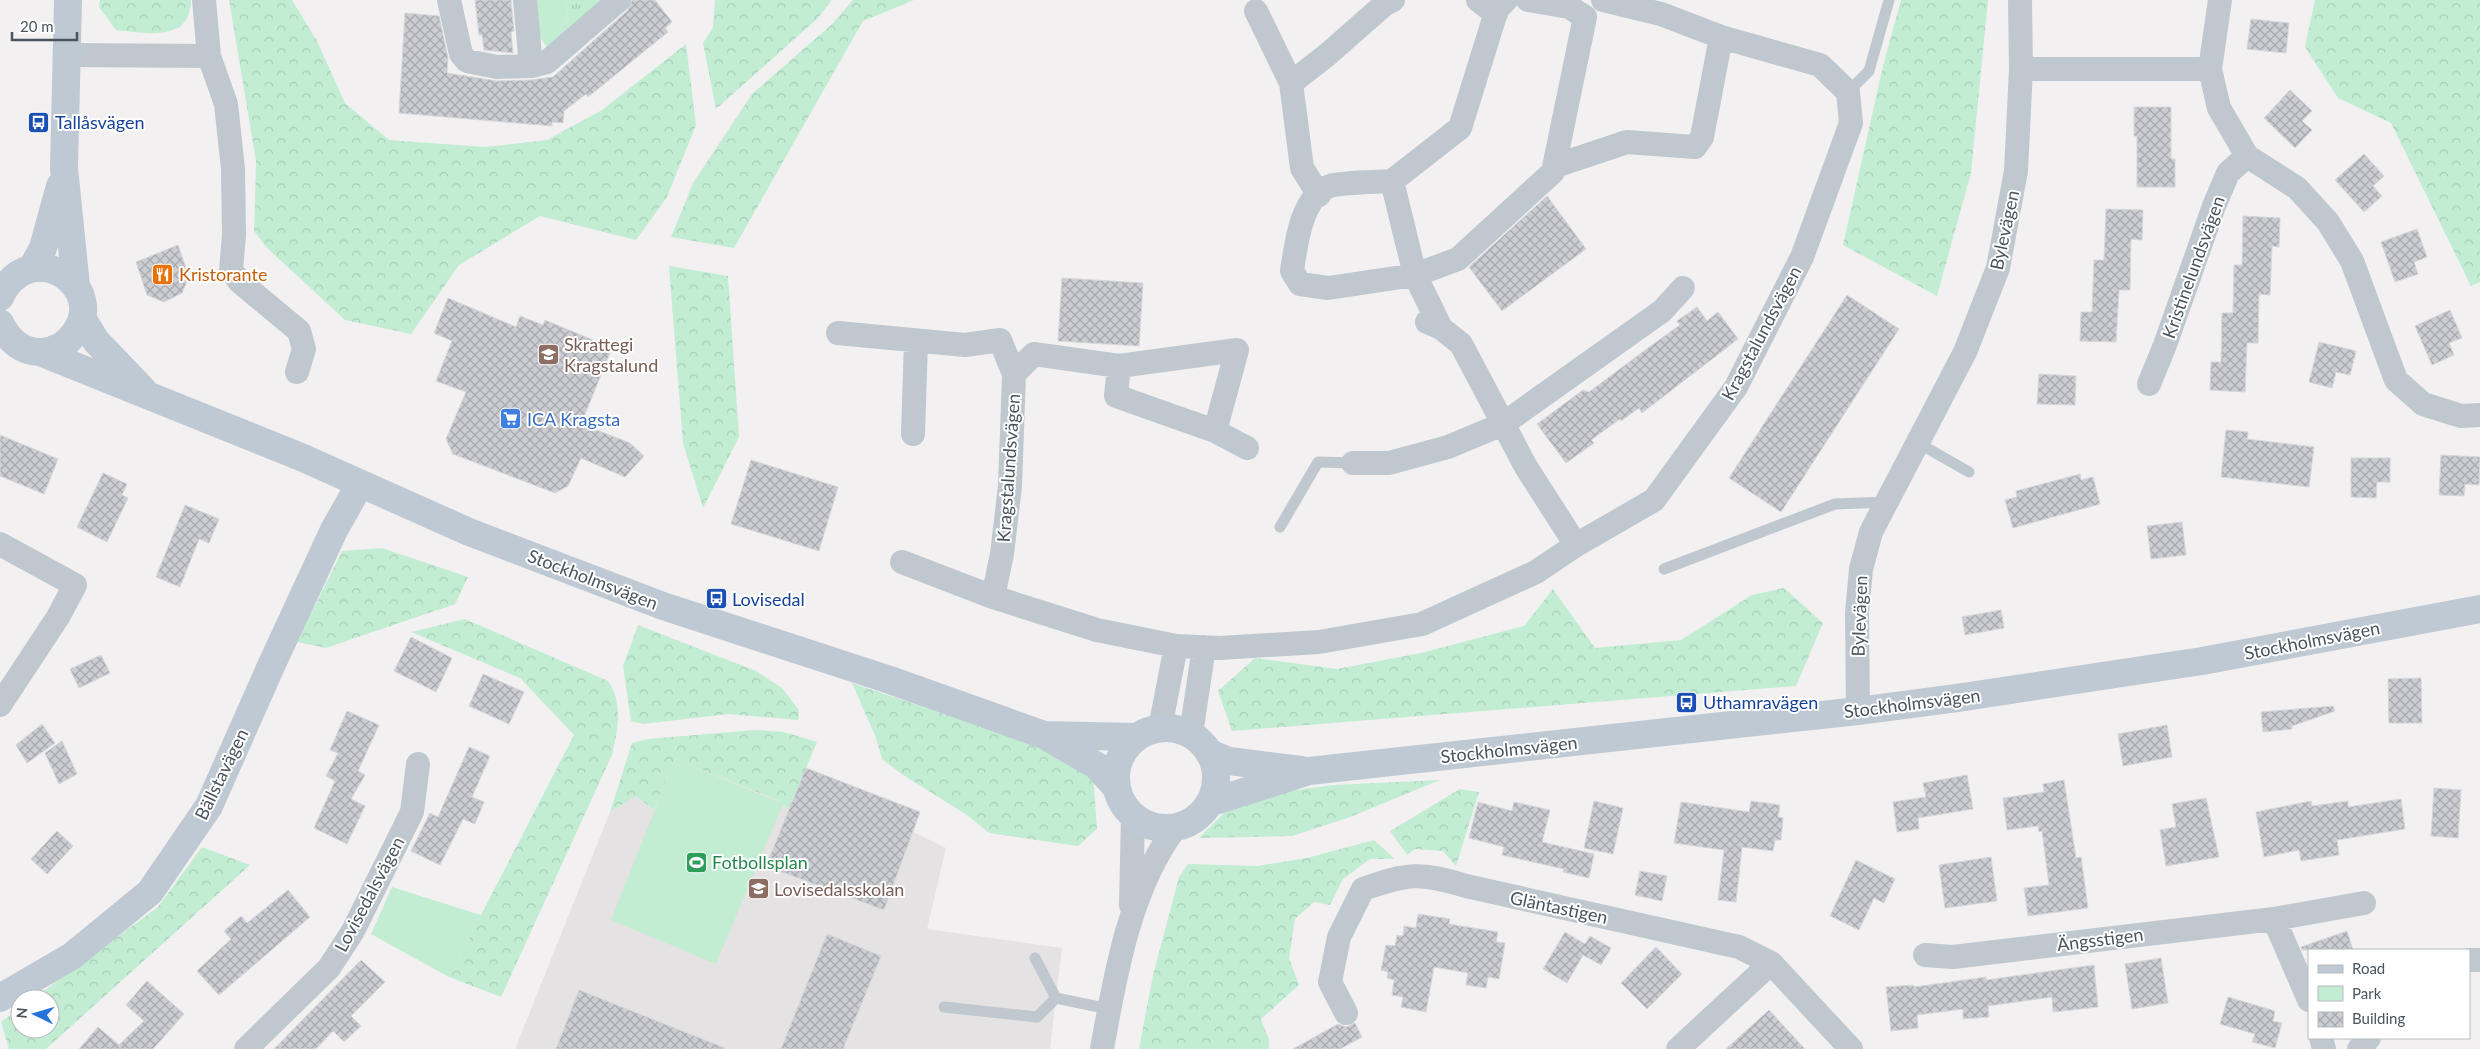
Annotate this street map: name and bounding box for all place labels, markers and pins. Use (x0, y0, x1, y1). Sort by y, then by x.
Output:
bus stop icon: Tallåsvägen (27, 110, 51, 134)
place label: Tallåsvägen (55, 111, 144, 133)
restaurant icon: Kristorante (151, 262, 175, 286)
place label: Kristorante (179, 263, 267, 285)
place label: Skrattegi Kragstalund (564, 333, 658, 376)
school or university icon: Skrattegi Kragstalund (536, 342, 560, 366)
supermarket icon: ICA Kragsta (499, 407, 523, 431)
place label: ICA Kragsta (527, 408, 620, 430)
bus stop icon: Lovisedal (704, 587, 728, 611)
place label: Lovisedal (732, 588, 805, 610)
bus stop icon: Uthamravägen (1675, 690, 1699, 714)
place label: Uthamravägen (1703, 691, 1818, 713)
sports icon: Fotbollsplan (684, 850, 708, 874)
place label: Fotbollsplan (712, 851, 808, 873)
school or university icon: Lovisedalsskolan (746, 877, 770, 901)
place label: Lovisedalsskolan (774, 878, 904, 900)

